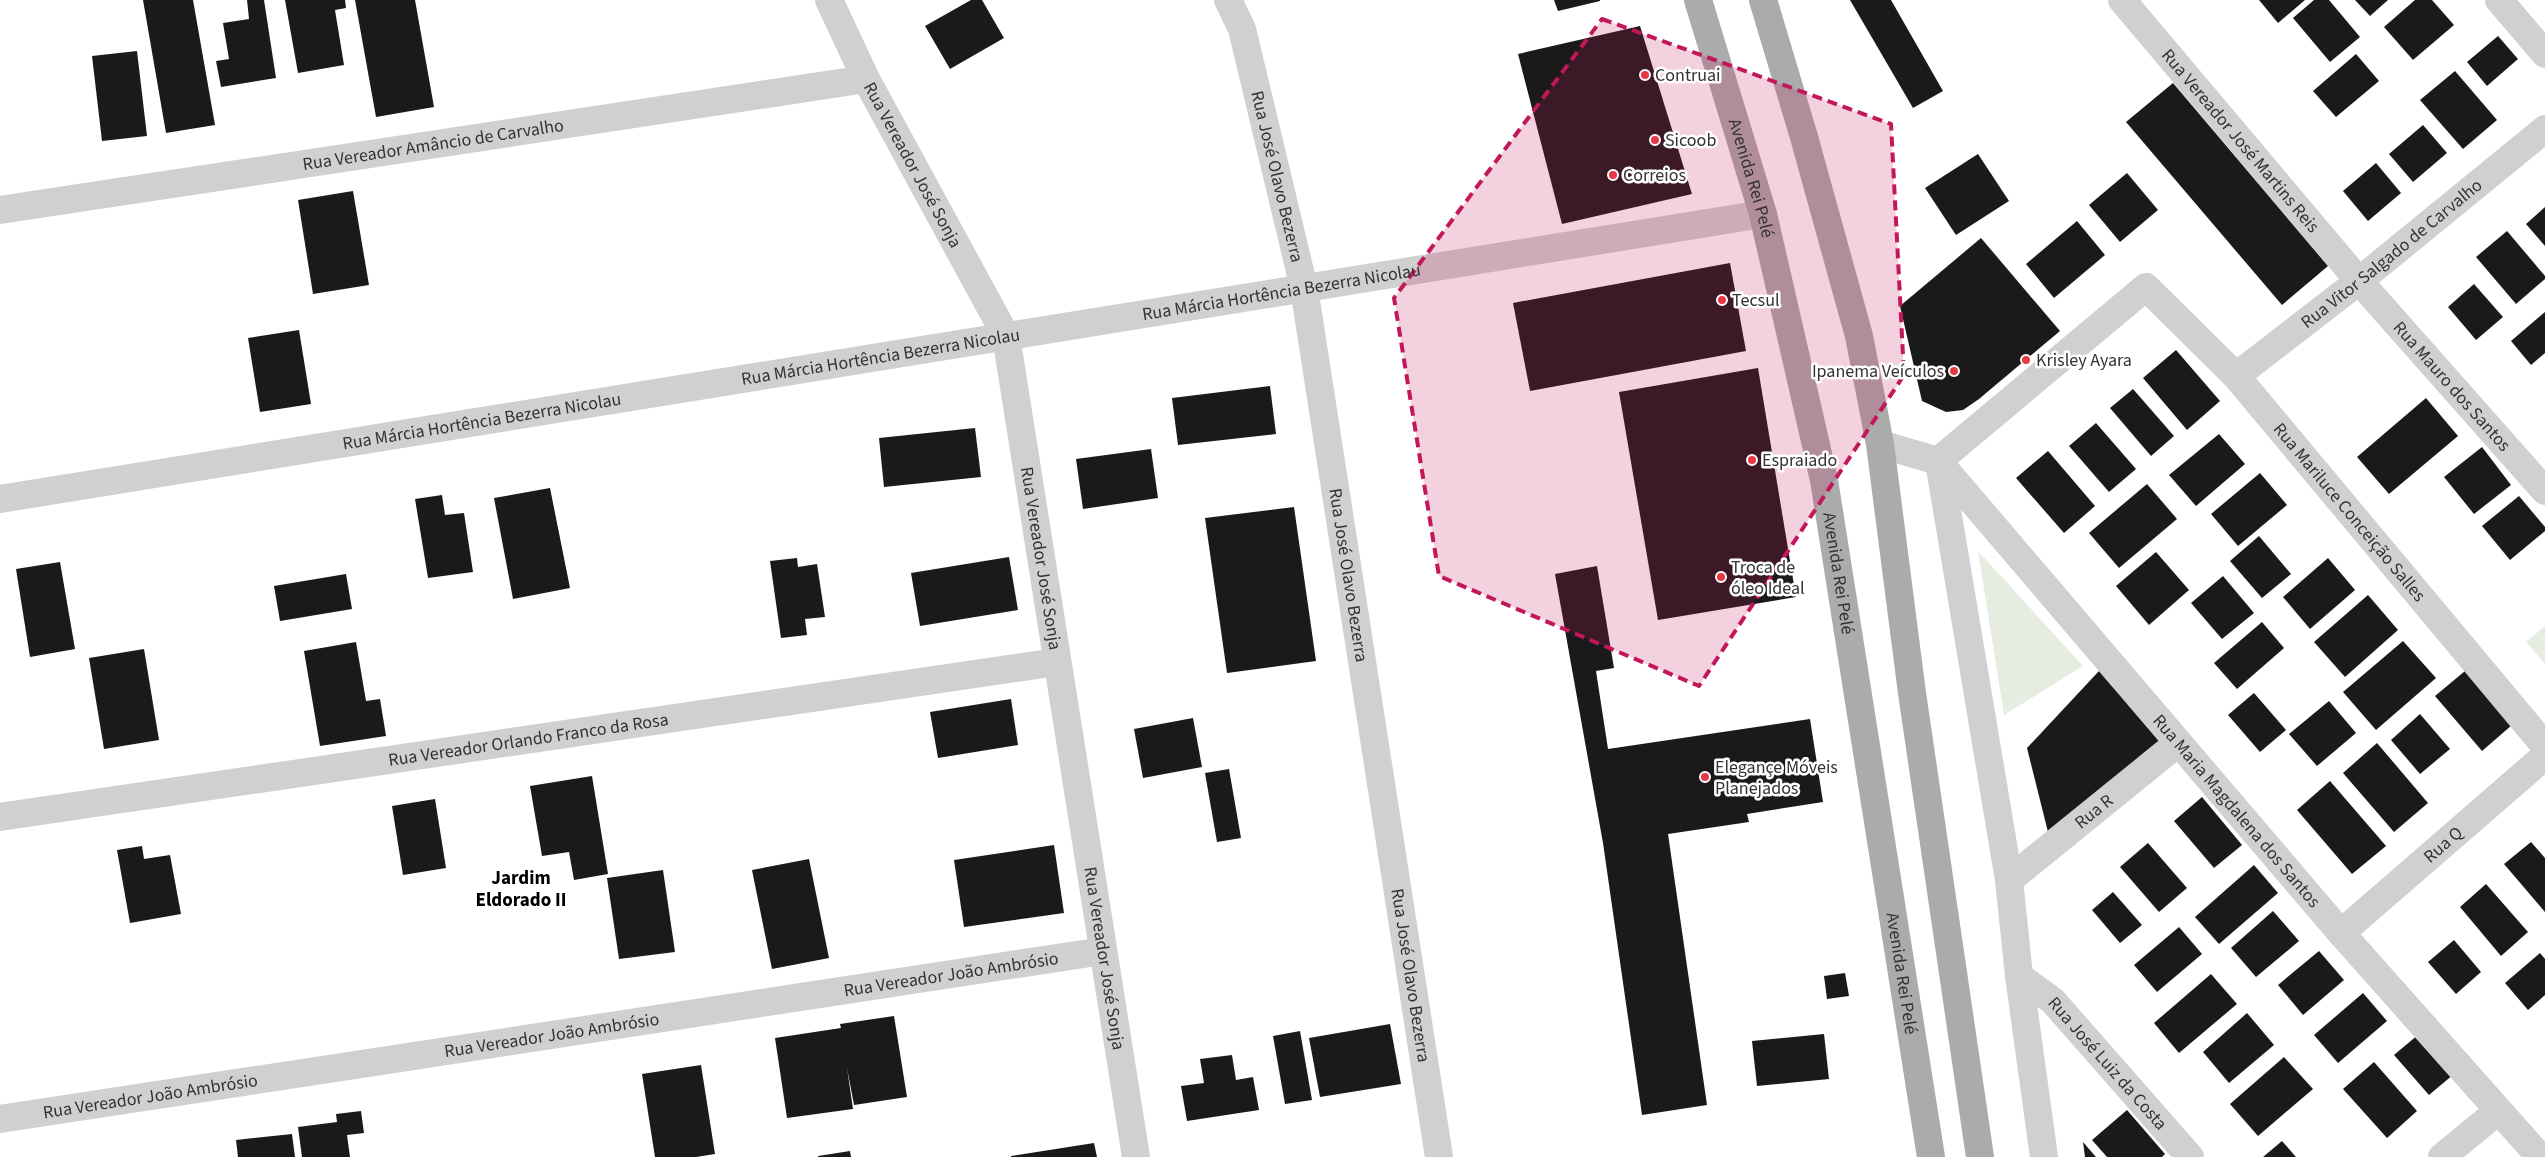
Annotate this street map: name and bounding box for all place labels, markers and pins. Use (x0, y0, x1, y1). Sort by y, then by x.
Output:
place label: Contruai (1655, 63, 1721, 88)
marker: Contruai (1639, 69, 1651, 81)
place label: Sicoob (1665, 128, 1716, 153)
marker: Sicoob (1649, 134, 1661, 146)
place label: Correios (1623, 163, 1686, 188)
marker: Correios (1607, 169, 1619, 181)
place label: Tecsul (1732, 288, 1780, 313)
marker: Tecsul (1716, 294, 1728, 306)
place label: Krisley Ayara (2036, 348, 2132, 373)
marker: Krisley Ayara (2020, 354, 2032, 366)
place label: Ipanema Veículos (1812, 359, 1944, 384)
marker: Ipanema Veículos (1948, 365, 1960, 377)
place label: Espraiado (1762, 448, 1837, 473)
marker: Espraiado (1746, 454, 1758, 466)
place label: Troca de óleo Ideal (1731, 555, 1805, 601)
marker: Troca de óleo Ideal (1715, 571, 1727, 583)
place label: Elegançe Móveis Planejados (1715, 755, 1838, 801)
marker: Elegançe Móveis Planejados (1699, 771, 1711, 783)

